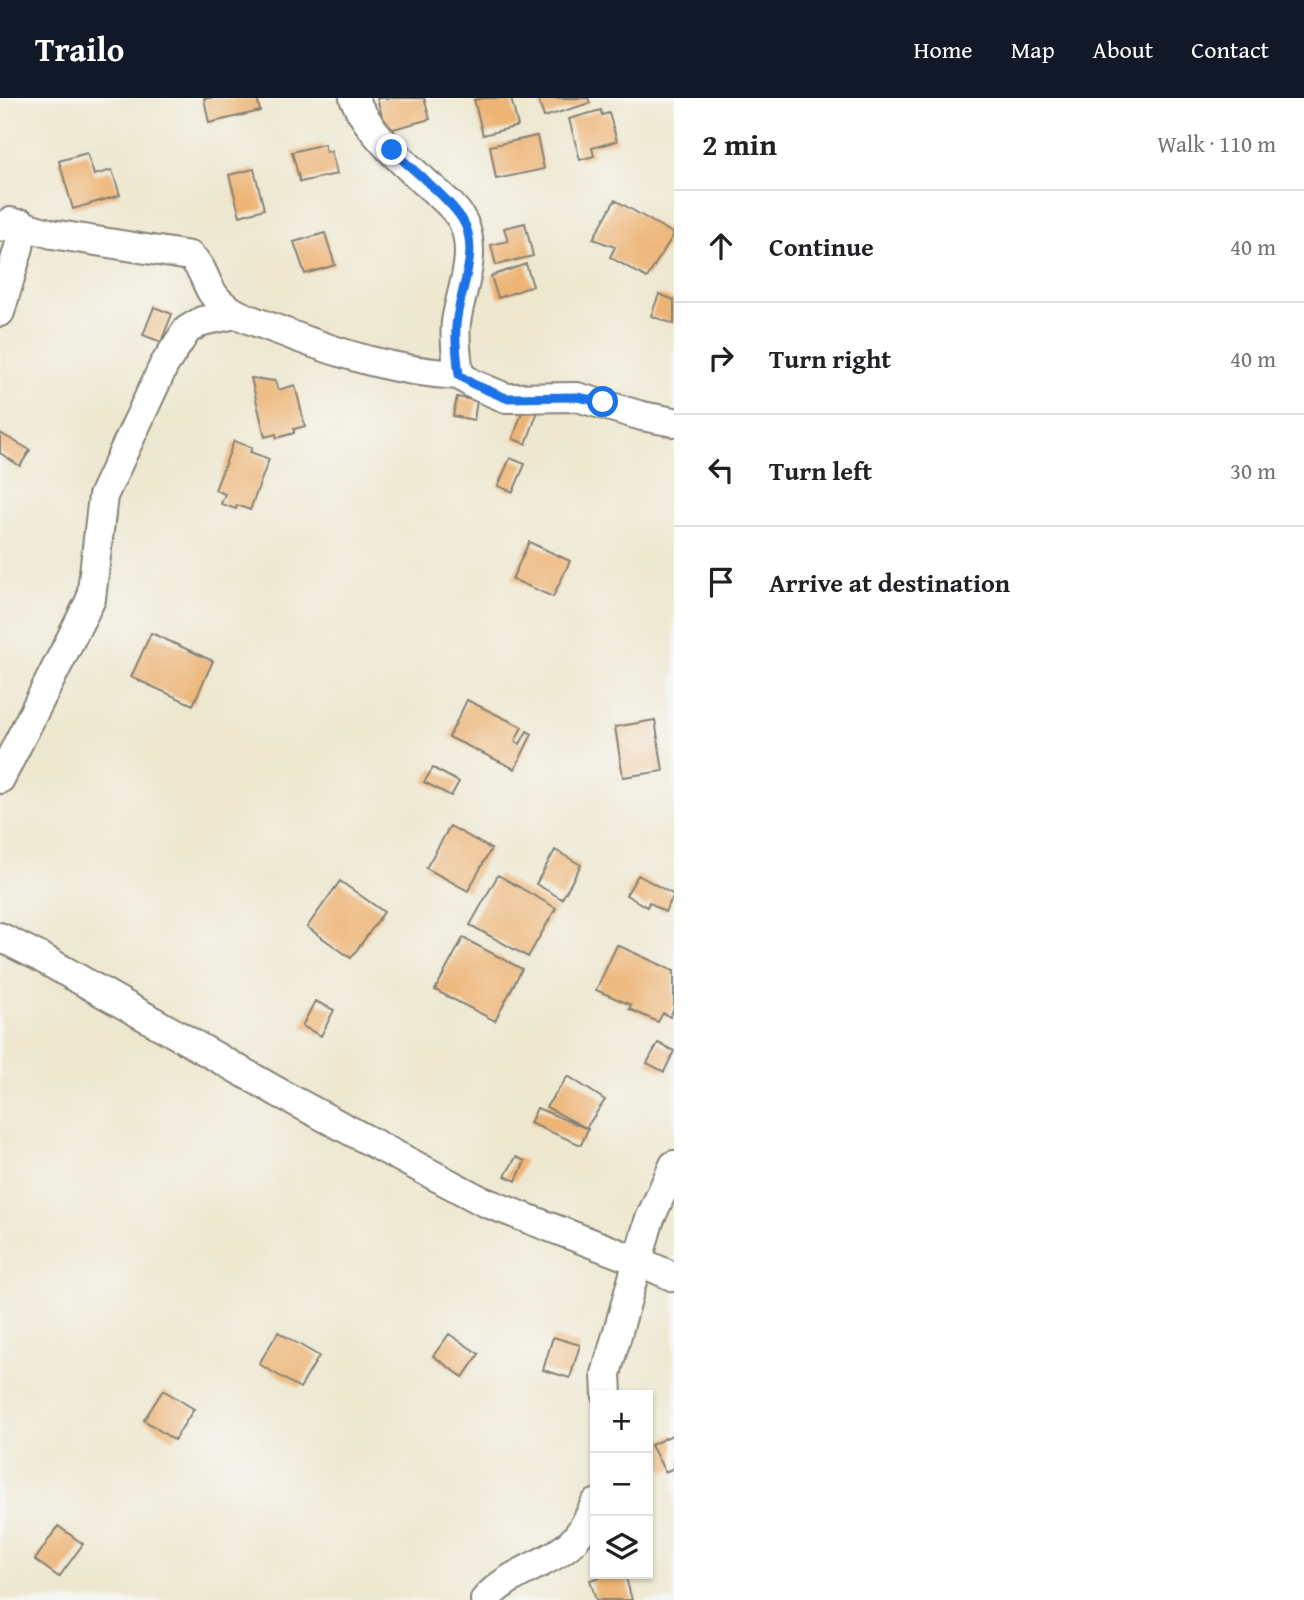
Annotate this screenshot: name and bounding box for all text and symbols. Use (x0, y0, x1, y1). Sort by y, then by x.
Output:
text: Trailo (35, 25, 124, 73)
text: Home (914, 32, 973, 67)
text: Map (1011, 32, 1055, 67)
text: About (1093, 32, 1153, 67)
text: Contact (1191, 32, 1269, 67)
text: 2 min (702, 122, 777, 166)
text: Walk · 110 m (1157, 127, 1276, 160)
route end (376, 134, 407, 165)
icon: ahead (702, 227, 740, 265)
text: Continue (769, 227, 874, 266)
text: 40 m (1230, 230, 1276, 263)
icon: right (702, 339, 740, 377)
text: Turn right (769, 339, 891, 378)
text: 40 m (1230, 342, 1276, 375)
route start (587, 386, 618, 417)
icon: left (702, 451, 740, 489)
text: Turn left (769, 451, 872, 490)
text: 30 m (1230, 454, 1276, 487)
icon: arrive (702, 563, 740, 601)
text: Arrive at destination (769, 563, 1010, 602)
map controls (590, 1390, 653, 1579)
button: + (590, 1390, 653, 1453)
button: − (590, 1453, 653, 1516)
button: layers (590, 1516, 653, 1579)

